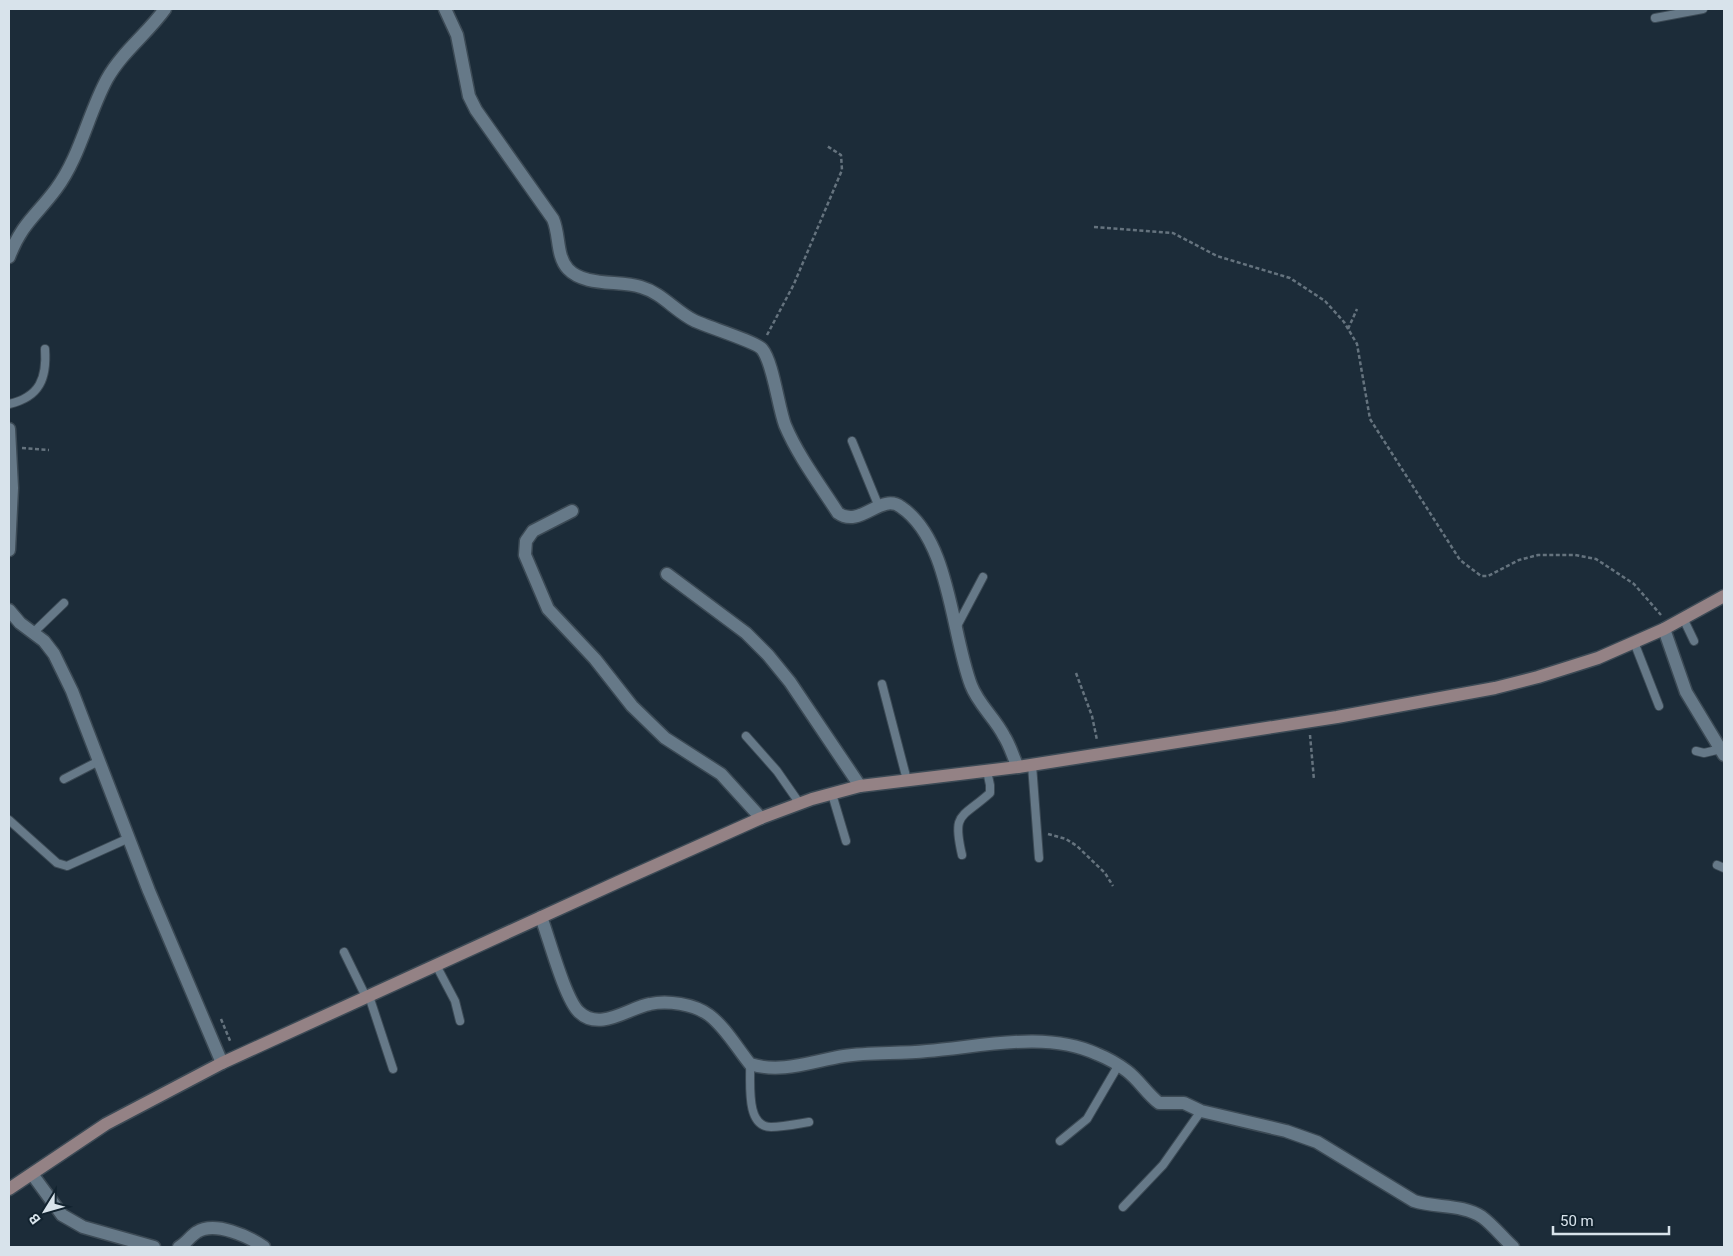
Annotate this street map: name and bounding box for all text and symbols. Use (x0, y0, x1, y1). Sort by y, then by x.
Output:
north arrow (20, 1186, 70, 1236)
scale bar (1553, 1204, 1669, 1236)
text: B (26, 1210, 44, 1227)
text: 50 m (1560, 1212, 1594, 1230)

